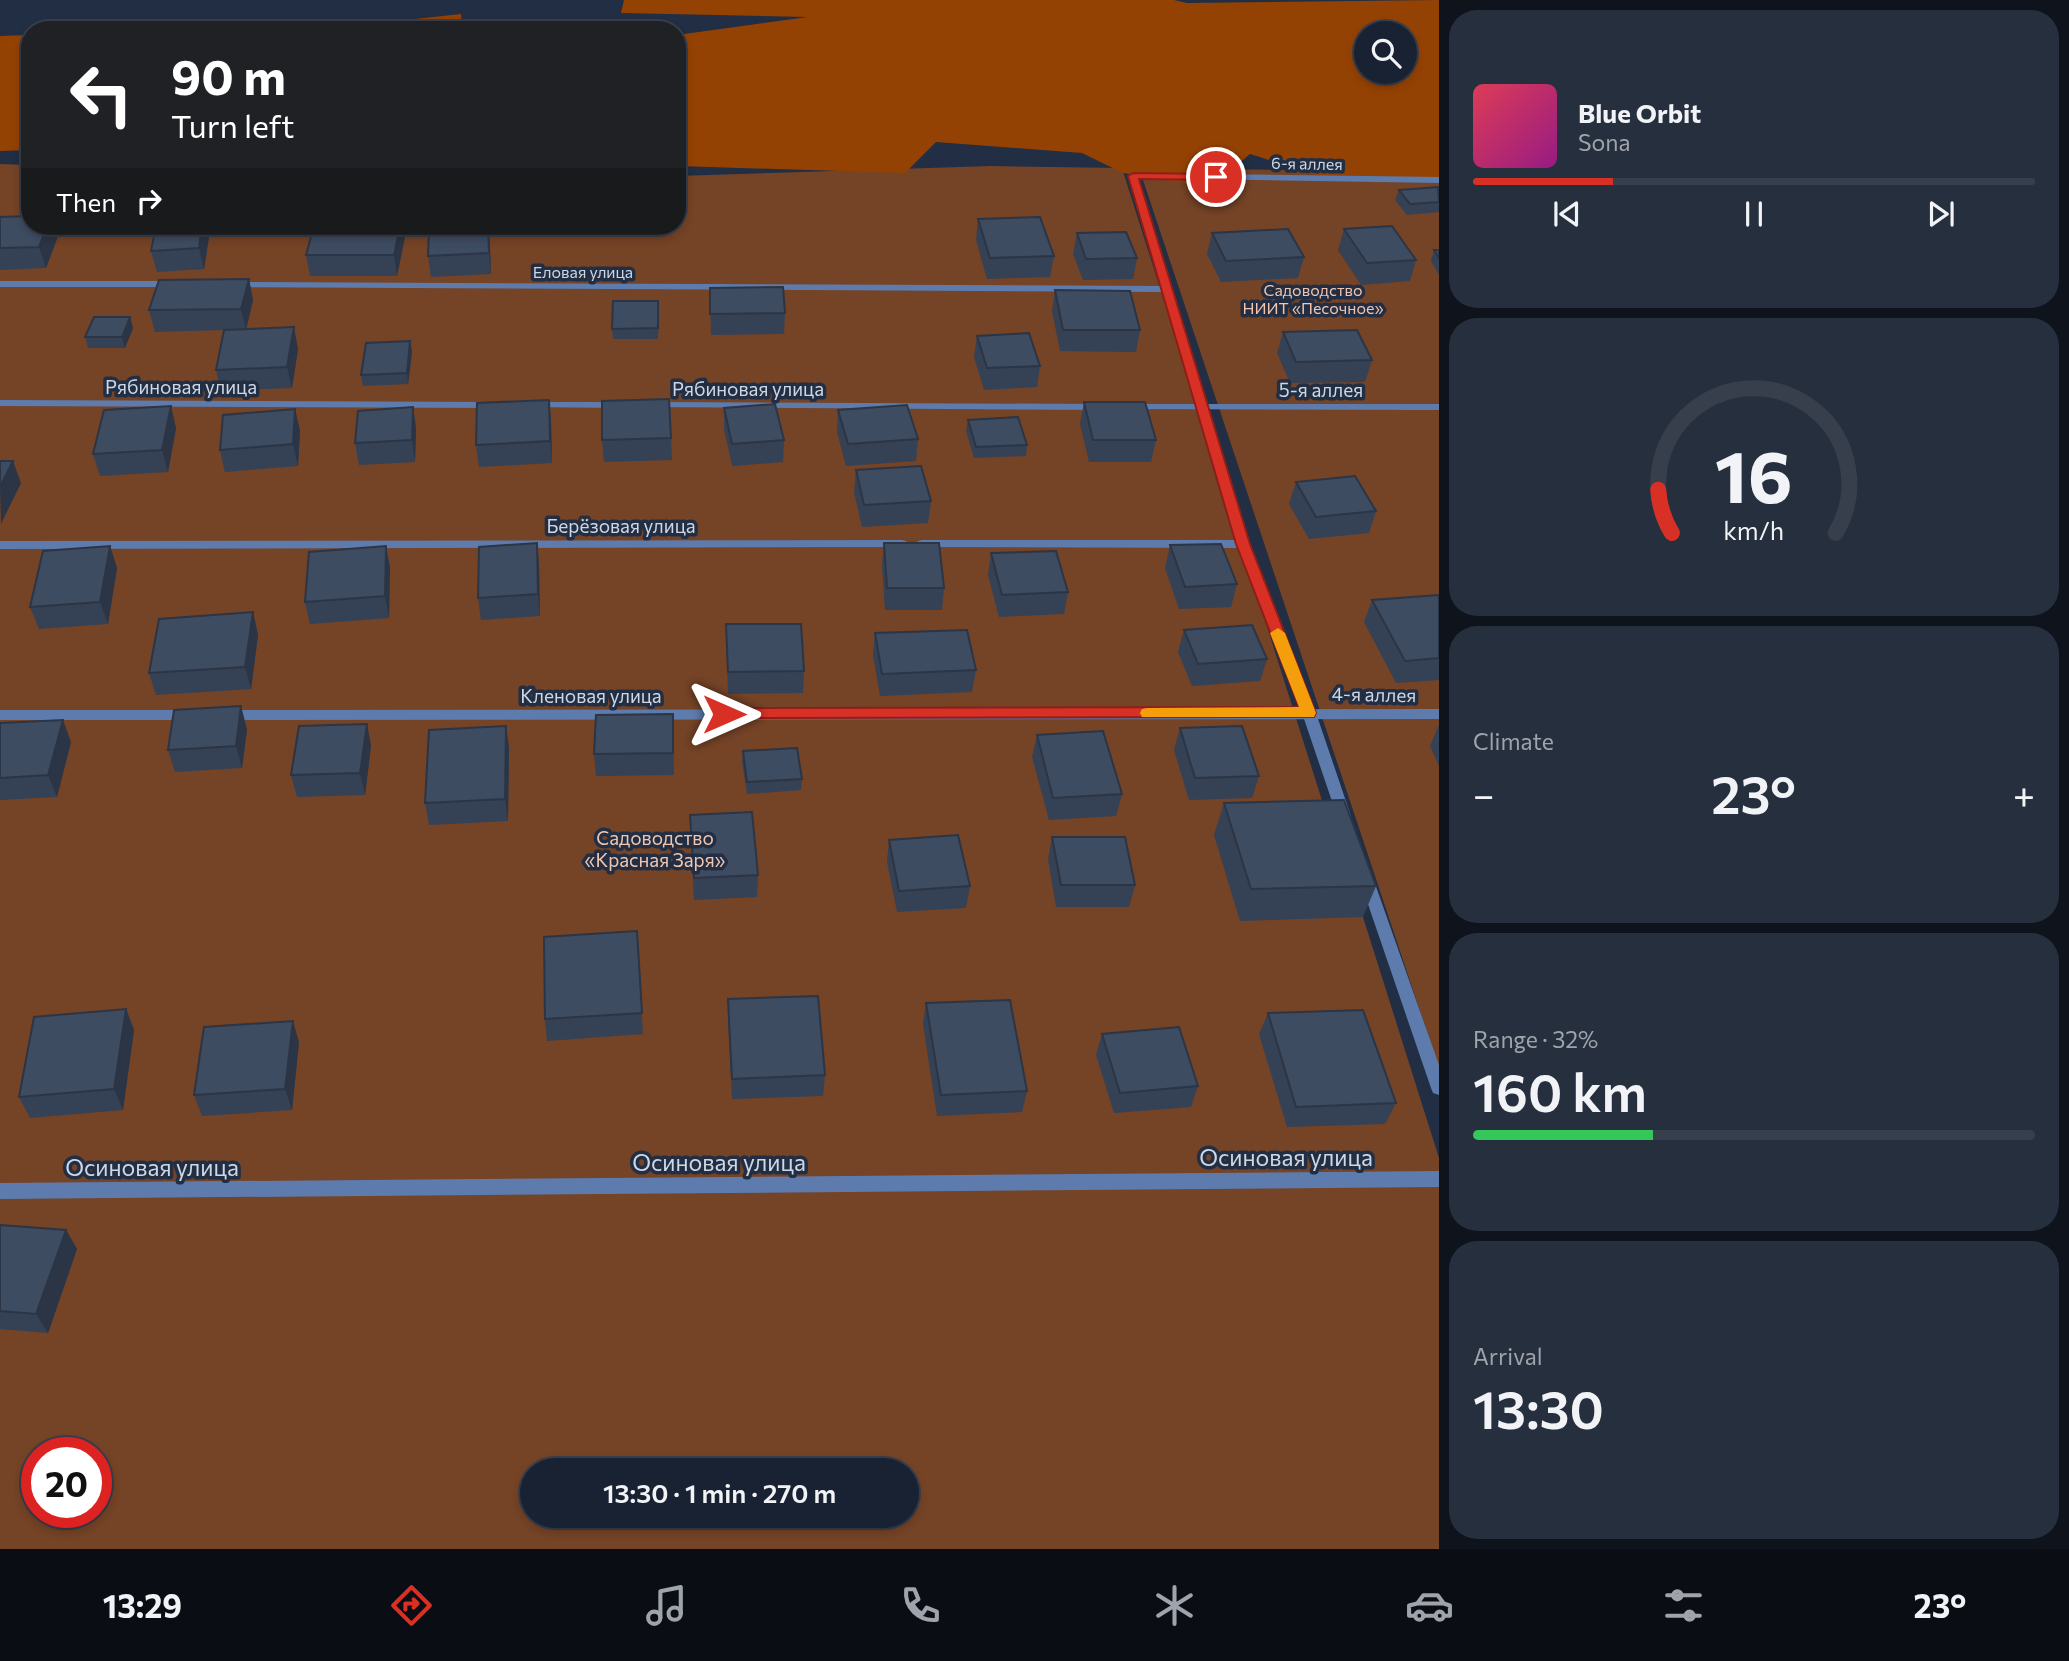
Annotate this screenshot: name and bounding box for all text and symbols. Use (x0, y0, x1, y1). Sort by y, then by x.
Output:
map controls (1354, 21, 1417, 84)
button: search (1354, 21, 1417, 84)
text: 90 m (171, 45, 286, 105)
icon: left (56, 49, 147, 140)
text: Blue Orbit (1578, 97, 1701, 128)
text: Turn left (171, 105, 295, 145)
text: Sona (1578, 128, 1630, 156)
pin (1186, 147, 1246, 207)
street label: 6-я аллея (1271, 153, 1343, 173)
icon: arrive (1197, 158, 1235, 196)
icon: right (130, 182, 168, 220)
text: Then (56, 186, 116, 217)
icon: previous (1548, 195, 1586, 233)
icon: pause (1735, 195, 1773, 233)
icon: next (1922, 195, 1960, 233)
street label: Еловая улица (533, 262, 633, 281)
park label: Садоводство НИИТ «Песочное» (1242, 280, 1384, 317)
street label: Рябиновая улица (105, 375, 257, 398)
street label: Рябиновая улица (672, 377, 824, 400)
street label: 5-я аллея (1279, 378, 1363, 401)
text: 16 (1715, 429, 1793, 518)
street label: Берёзовая улица (546, 514, 696, 537)
text: km/h (1724, 514, 1784, 544)
position arrow (687, 677, 761, 751)
street label: 4-я аллея (1331, 682, 1417, 706)
street label: Кленовая улица (520, 684, 662, 707)
text: Climate (1473, 727, 1554, 755)
text: 23° (1711, 761, 1796, 825)
text: − (1473, 770, 1495, 817)
text: + (2013, 770, 2035, 817)
park label: Садоводство «Красная Заря» (585, 826, 726, 871)
text: Range · 32% (1473, 1025, 1598, 1053)
text: 160 km (1473, 1059, 1647, 1123)
street label: Осиновая улица (1199, 1143, 1373, 1171)
street label: Осиновая улица (632, 1148, 806, 1176)
street label: Осиновая улица (65, 1153, 239, 1181)
text: Arrival (1473, 1342, 1543, 1370)
text: 13:30 (1473, 1376, 1604, 1440)
speed limit sign: 20 (21, 1437, 112, 1528)
text: 13:30 · 1 min · 270 m (603, 1477, 836, 1508)
icon: directions (387, 1581, 436, 1630)
icon: music (642, 1581, 691, 1630)
icon: phone (896, 1581, 945, 1630)
icon: climate (1150, 1581, 1199, 1630)
icon: car (1405, 1581, 1454, 1630)
icon: filters (1659, 1581, 1708, 1630)
text: 13:29 (103, 1585, 182, 1625)
text: 23° (1913, 1585, 1966, 1625)

